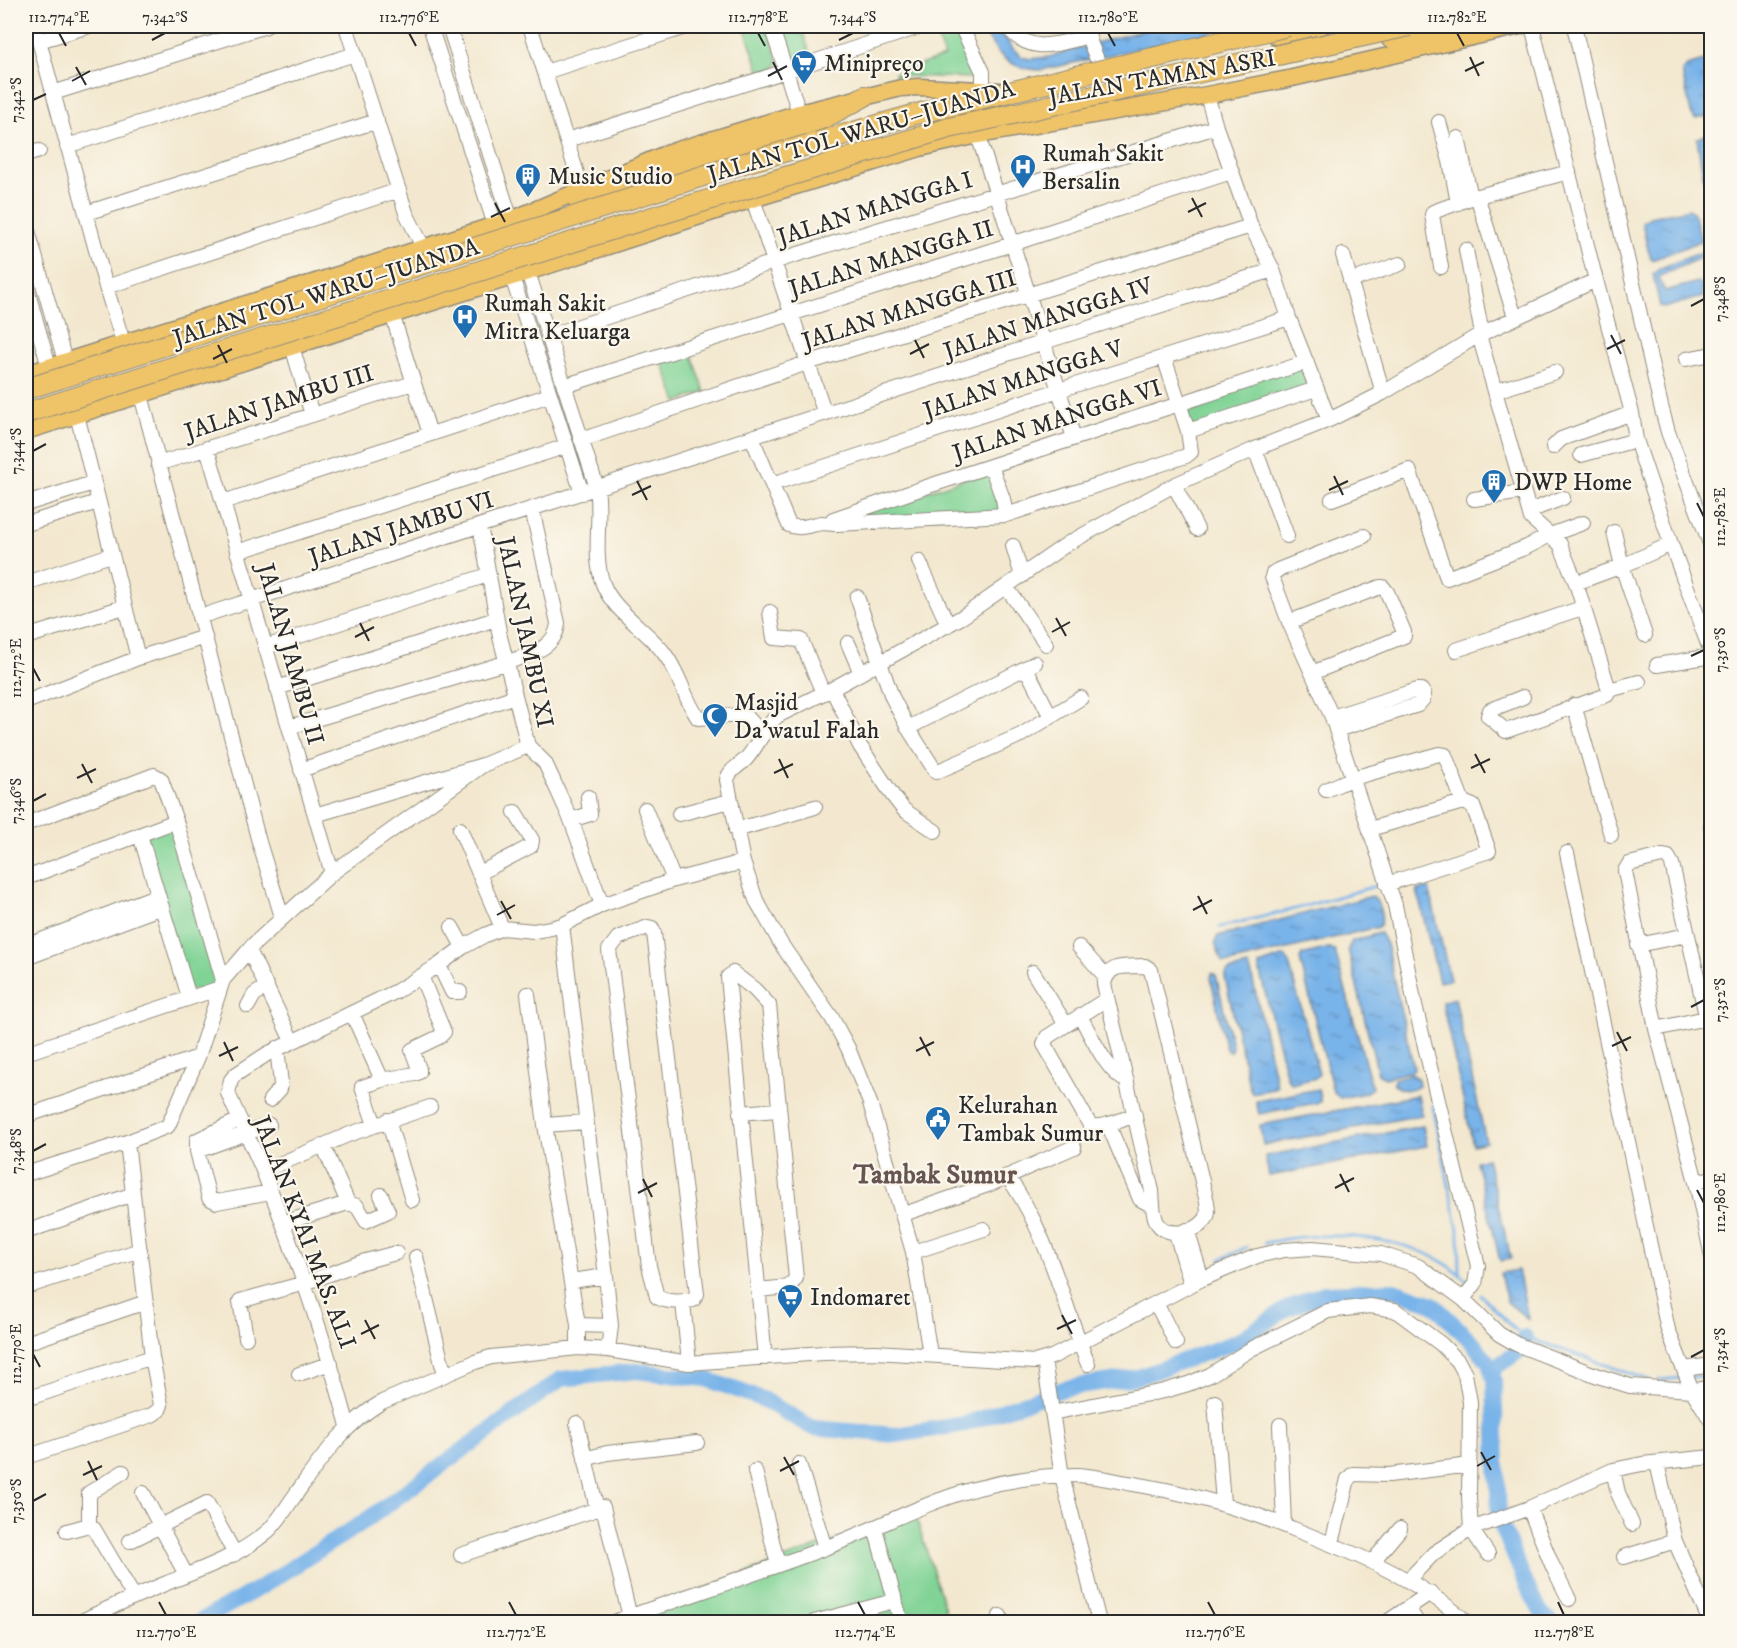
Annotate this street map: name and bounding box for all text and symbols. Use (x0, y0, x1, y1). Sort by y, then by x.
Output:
text: 112.774°E (29, 8, 90, 27)
text: 7.342°S (142, 8, 188, 27)
text: 112.776°E (379, 8, 439, 27)
text: 112.778°E (728, 8, 788, 27)
text: 7.344°S (830, 8, 877, 27)
text: 112.780°E (1078, 8, 1138, 27)
text: 112.782°E (1427, 8, 1487, 27)
street label: JALAN TAMAN ASRI (1044, 43, 1279, 113)
supermarket icon: Minipreço (789, 48, 819, 86)
place label: Minipreço (824, 49, 924, 79)
street label: JALAN TOL WARU–JUANDA (702, 73, 1019, 191)
text: 7.342°S (7, 77, 26, 123)
place label: Rumah Sakit Bersalin (1042, 139, 1164, 197)
hospital icon: Rumah Sakit Bersalin (1008, 152, 1038, 190)
building icon: Music Studio (513, 161, 543, 199)
place label: Music Studio (548, 162, 673, 192)
street label: JALAN MANGGA I (772, 165, 977, 254)
street label: JALAN MANGGA II (783, 213, 997, 305)
street label: JALAN TOL WARU–JUANDA (168, 232, 484, 354)
street label: JALAN MANGGA III (797, 263, 1020, 357)
street label: JALAN MANGGA IV (938, 271, 1157, 368)
text: 7.348°S (1711, 276, 1730, 322)
place label: Rumah Sakit Mitra Keluarga (484, 289, 631, 347)
hospital icon: Rumah Sakit Mitra Keluarga (450, 302, 480, 340)
street label: JALAN MANGGA V (918, 333, 1128, 427)
street label: JALAN JAMBU III (179, 358, 378, 448)
street label: JALAN MANGGA VI (947, 373, 1166, 470)
text: 7.344°S (7, 427, 26, 474)
building icon: DWP Home (1479, 467, 1509, 505)
place label: DWP Home (1514, 468, 1632, 498)
street label: JALAN JAMBU VI (303, 485, 498, 574)
text: 112.782°E (1711, 487, 1730, 547)
street label: JALAN JAMBU XI (490, 532, 560, 731)
street label: JALAN JAMBU II (249, 558, 330, 749)
text: 7.350°S (1711, 627, 1730, 673)
text: 112.772°E (7, 638, 26, 698)
place label: Masjid Da'watul Falah (734, 688, 880, 746)
mosque icon: Masjid Da'watul Falah (700, 701, 730, 739)
text: 7.346°S (7, 778, 26, 824)
text: 7.352°S (1711, 978, 1730, 1022)
place label: Kelurahan Tambak Sumur (958, 1091, 1103, 1149)
public building icon: Kelurahan Tambak Sumur (923, 1104, 953, 1142)
street label: JALAN KYAI MAS. ALI (245, 1110, 362, 1353)
text: 7.348°S (7, 1128, 26, 1174)
district label: Tambak Sumur (852, 1158, 1018, 1192)
text: 112.780°E (1711, 1173, 1730, 1233)
supermarket icon: Indomaret (775, 1282, 805, 1320)
place label: Indomaret (810, 1283, 911, 1313)
text: 112.770°E (7, 1323, 26, 1384)
text: 7.354°S (1711, 1327, 1730, 1372)
text: 7.350°S (7, 1478, 26, 1524)
text: 112.770°E (136, 1623, 197, 1642)
text: 112.772°E (486, 1623, 546, 1642)
text: 112.774°E (835, 1623, 896, 1642)
text: 112.776°E (1185, 1623, 1245, 1642)
text: 112.778°E (1534, 1623, 1594, 1642)

